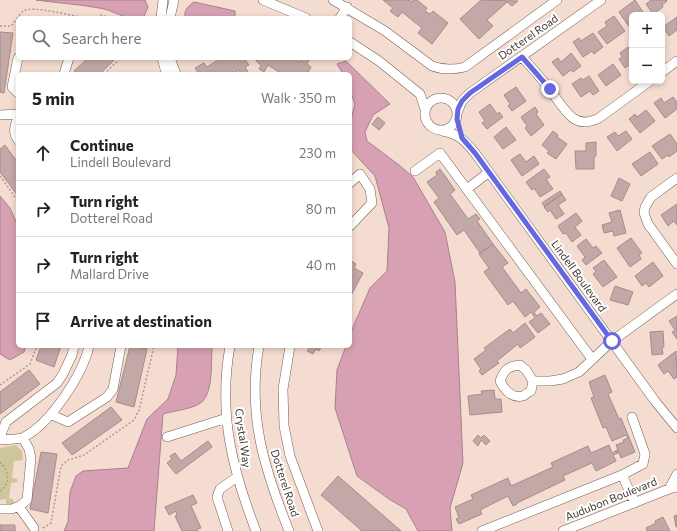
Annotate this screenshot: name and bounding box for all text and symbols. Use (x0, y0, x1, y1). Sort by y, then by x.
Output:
street label: Dotterel Road (495, 11, 560, 62)
map controls (629, 12, 665, 84)
button: + (629, 12, 665, 48)
search box (16, 16, 352, 60)
icon: search (30, 27, 52, 49)
text: Search here (62, 29, 141, 47)
button: − (629, 48, 665, 84)
route end (541, 80, 559, 98)
text: 5 min (32, 88, 75, 109)
text: Walk · 350 m (261, 90, 336, 106)
text: Continue (70, 136, 134, 154)
icon: ahead (32, 142, 54, 164)
text: 230 m (299, 145, 336, 161)
text: Lindell Boulevard (70, 154, 171, 170)
text: Turn right (70, 192, 139, 210)
icon: right (32, 198, 54, 220)
text: 80 m (306, 201, 336, 217)
text: Dotterel Road (70, 210, 153, 226)
street label: Lindell Boulevard (549, 237, 610, 314)
text: Turn right (70, 248, 139, 266)
icon: right (32, 254, 54, 276)
text: 40 m (306, 257, 336, 273)
text: Mallard Drive (70, 266, 149, 282)
icon: arrive (32, 310, 54, 332)
text: Arrive at destination (70, 312, 212, 330)
route start (603, 332, 621, 350)
street label: Crystal Way (233, 407, 254, 469)
street label: Dotterel Road (268, 448, 302, 518)
street label: Audubon Boulevard (563, 474, 659, 523)

